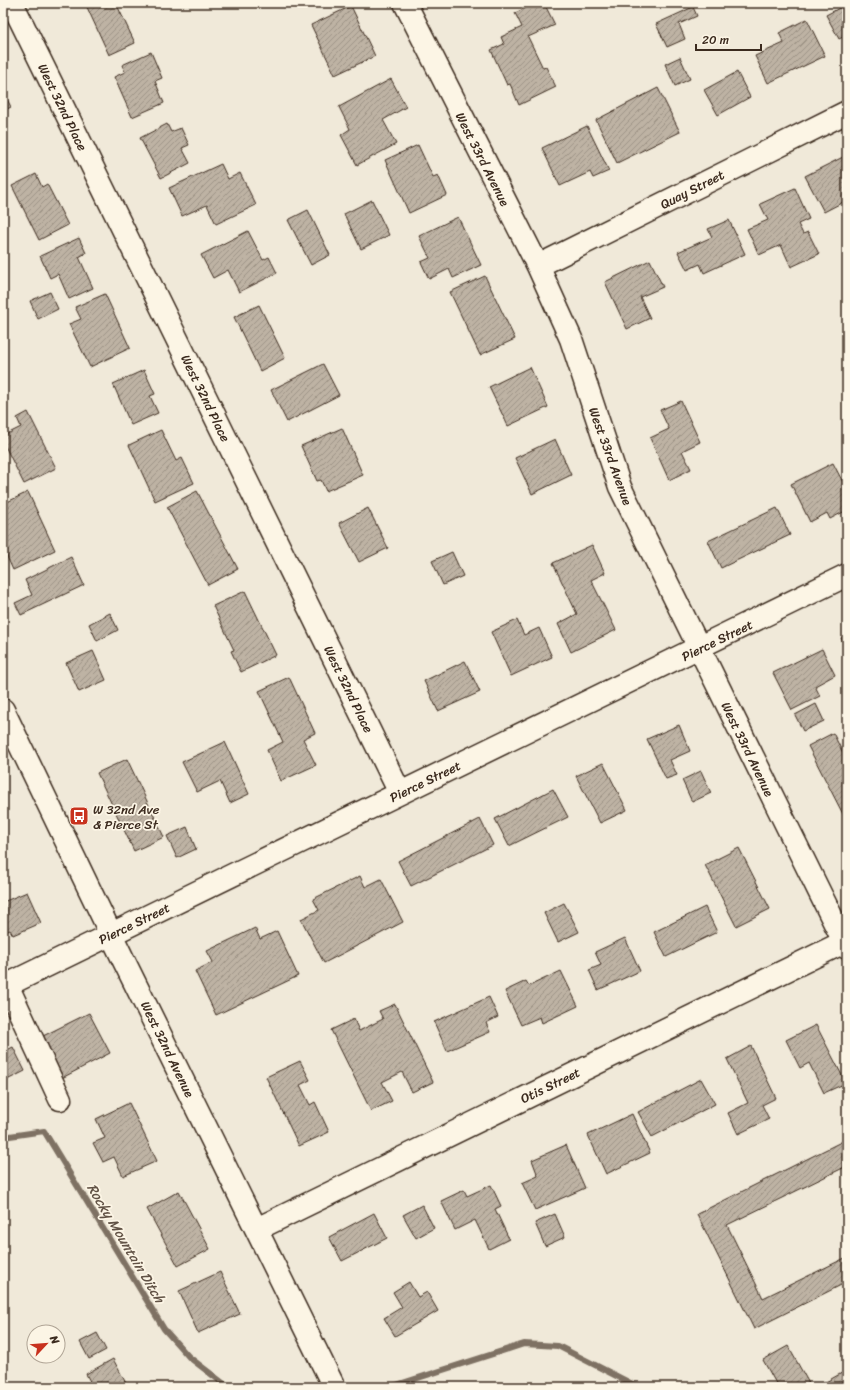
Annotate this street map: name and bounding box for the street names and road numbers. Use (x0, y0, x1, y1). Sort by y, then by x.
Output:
street label: West 32nd Place (31, 59, 94, 155)
street label: West 33rd Avenue (449, 108, 516, 210)
street label: Quay Street (656, 163, 729, 216)
street label: West 32nd Place (174, 350, 237, 446)
street label: West 33rd Avenue (582, 404, 639, 509)
street label: Pierce Street (677, 613, 757, 668)
street label: West 32nd Place (317, 641, 380, 737)
street label: West 33rd Avenue (715, 698, 780, 801)
street label: Pierce Street (385, 754, 465, 809)
street label: Pierce Street (94, 896, 174, 951)
street label: West 32nd Avenue (134, 997, 201, 1102)
street label: Otis Street (516, 1061, 584, 1110)

